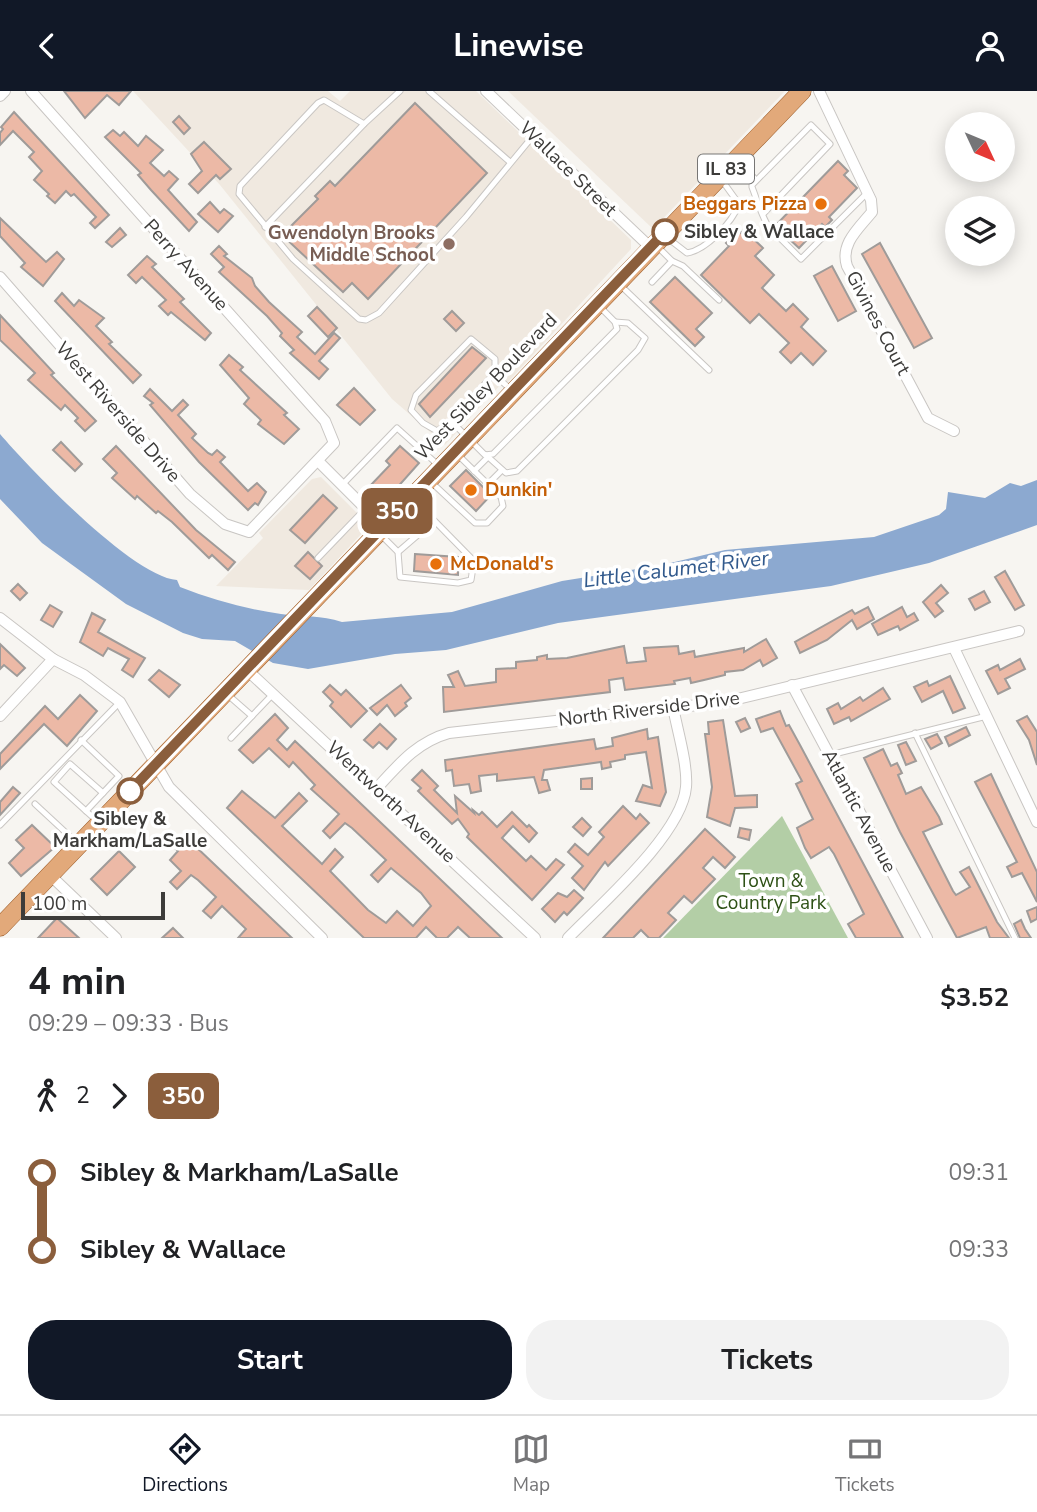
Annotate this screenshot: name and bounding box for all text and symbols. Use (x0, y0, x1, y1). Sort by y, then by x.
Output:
text: Linewise (453, 24, 584, 67)
icon: back (28, 27, 66, 65)
icon: person (971, 27, 1009, 65)
north arrow (945, 112, 1015, 182)
map controls (945, 112, 1015, 266)
street label: Wallace Street (513, 116, 623, 223)
road number: IL 83 (698, 155, 754, 183)
place label: Beggars Pizza (683, 191, 807, 217)
marker: Beggars Pizza (813, 196, 829, 212)
button: layers (945, 196, 1015, 266)
street label: Perry Avenue (138, 213, 234, 317)
marker: Sibley & Wallace (652, 219, 678, 245)
place label: Sibley & Wallace (684, 219, 834, 245)
place label: Gwendolyn Brooks Middle School (268, 220, 435, 268)
marker: Gwendolyn Brooks Middle School (441, 236, 457, 252)
street label: Givines Court (840, 266, 917, 380)
street label: West Sibley Boulevard (409, 308, 563, 466)
street label: West Riverside Drive (50, 336, 186, 488)
place label: Dunkin' (485, 477, 552, 503)
marker: Dunkin' (463, 482, 479, 498)
line badge: 350 (357, 488, 437, 534)
text: 350 (375, 495, 419, 527)
water label: Little Calumet River (582, 544, 771, 594)
place label: McDonald's (450, 551, 554, 577)
marker: McDonald's (428, 556, 444, 572)
street label: North Riverside Drive (557, 685, 741, 733)
street label: Wentworth Avenue (321, 735, 461, 869)
street label: Atlantic Avenue (816, 745, 902, 877)
marker: Sibley & Markham/LaSalle (117, 778, 143, 804)
place label: Sibley & Markham/LaSalle (53, 806, 207, 854)
park label: Town & Country Park (716, 868, 827, 916)
scale bar (21, 889, 164, 921)
text: 100 m (32, 891, 87, 917)
text: 4 min (28, 956, 126, 1007)
text: $3.52 (940, 980, 1009, 1015)
text: 09:29 – 09:33 · Bus (28, 1008, 229, 1039)
icon: walk (28, 1077, 66, 1115)
icon: forward (100, 1077, 138, 1115)
text: 2 (76, 1080, 90, 1111)
text: 350 (162, 1080, 205, 1112)
text: Sibley & Markham/LaSalle (80, 1155, 399, 1190)
text: 09:31 (949, 1157, 1009, 1188)
text: Sibley & Wallace (80, 1232, 286, 1267)
text: 09:33 (949, 1234, 1009, 1265)
button: Start (28, 1320, 512, 1400)
button: Tickets (526, 1320, 1009, 1400)
tab: Directions (142, 1430, 228, 1498)
tab: Map (512, 1430, 550, 1498)
tab: Tickets (835, 1430, 895, 1498)

